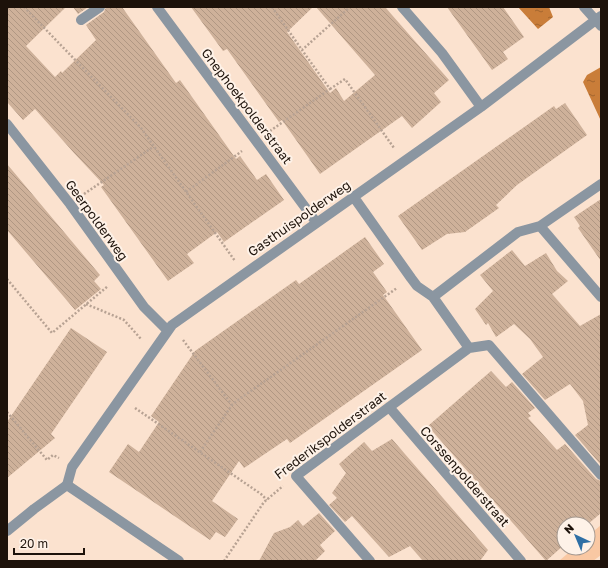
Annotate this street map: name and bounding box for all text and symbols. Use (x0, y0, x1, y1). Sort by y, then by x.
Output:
street label: Gnephoekpolderstraat (198, 45, 296, 167)
street label: Geerpolderweg (62, 176, 132, 264)
street label: Gasthuispolderweg (245, 177, 353, 259)
street label: Frederikspolderstraat (271, 388, 389, 482)
street label: Corssenpolderstraat (417, 422, 513, 530)
north arrow (556, 516, 596, 556)
text: N (561, 521, 576, 536)
scale bar (14, 530, 84, 556)
text: 20 m (20, 536, 48, 551)

